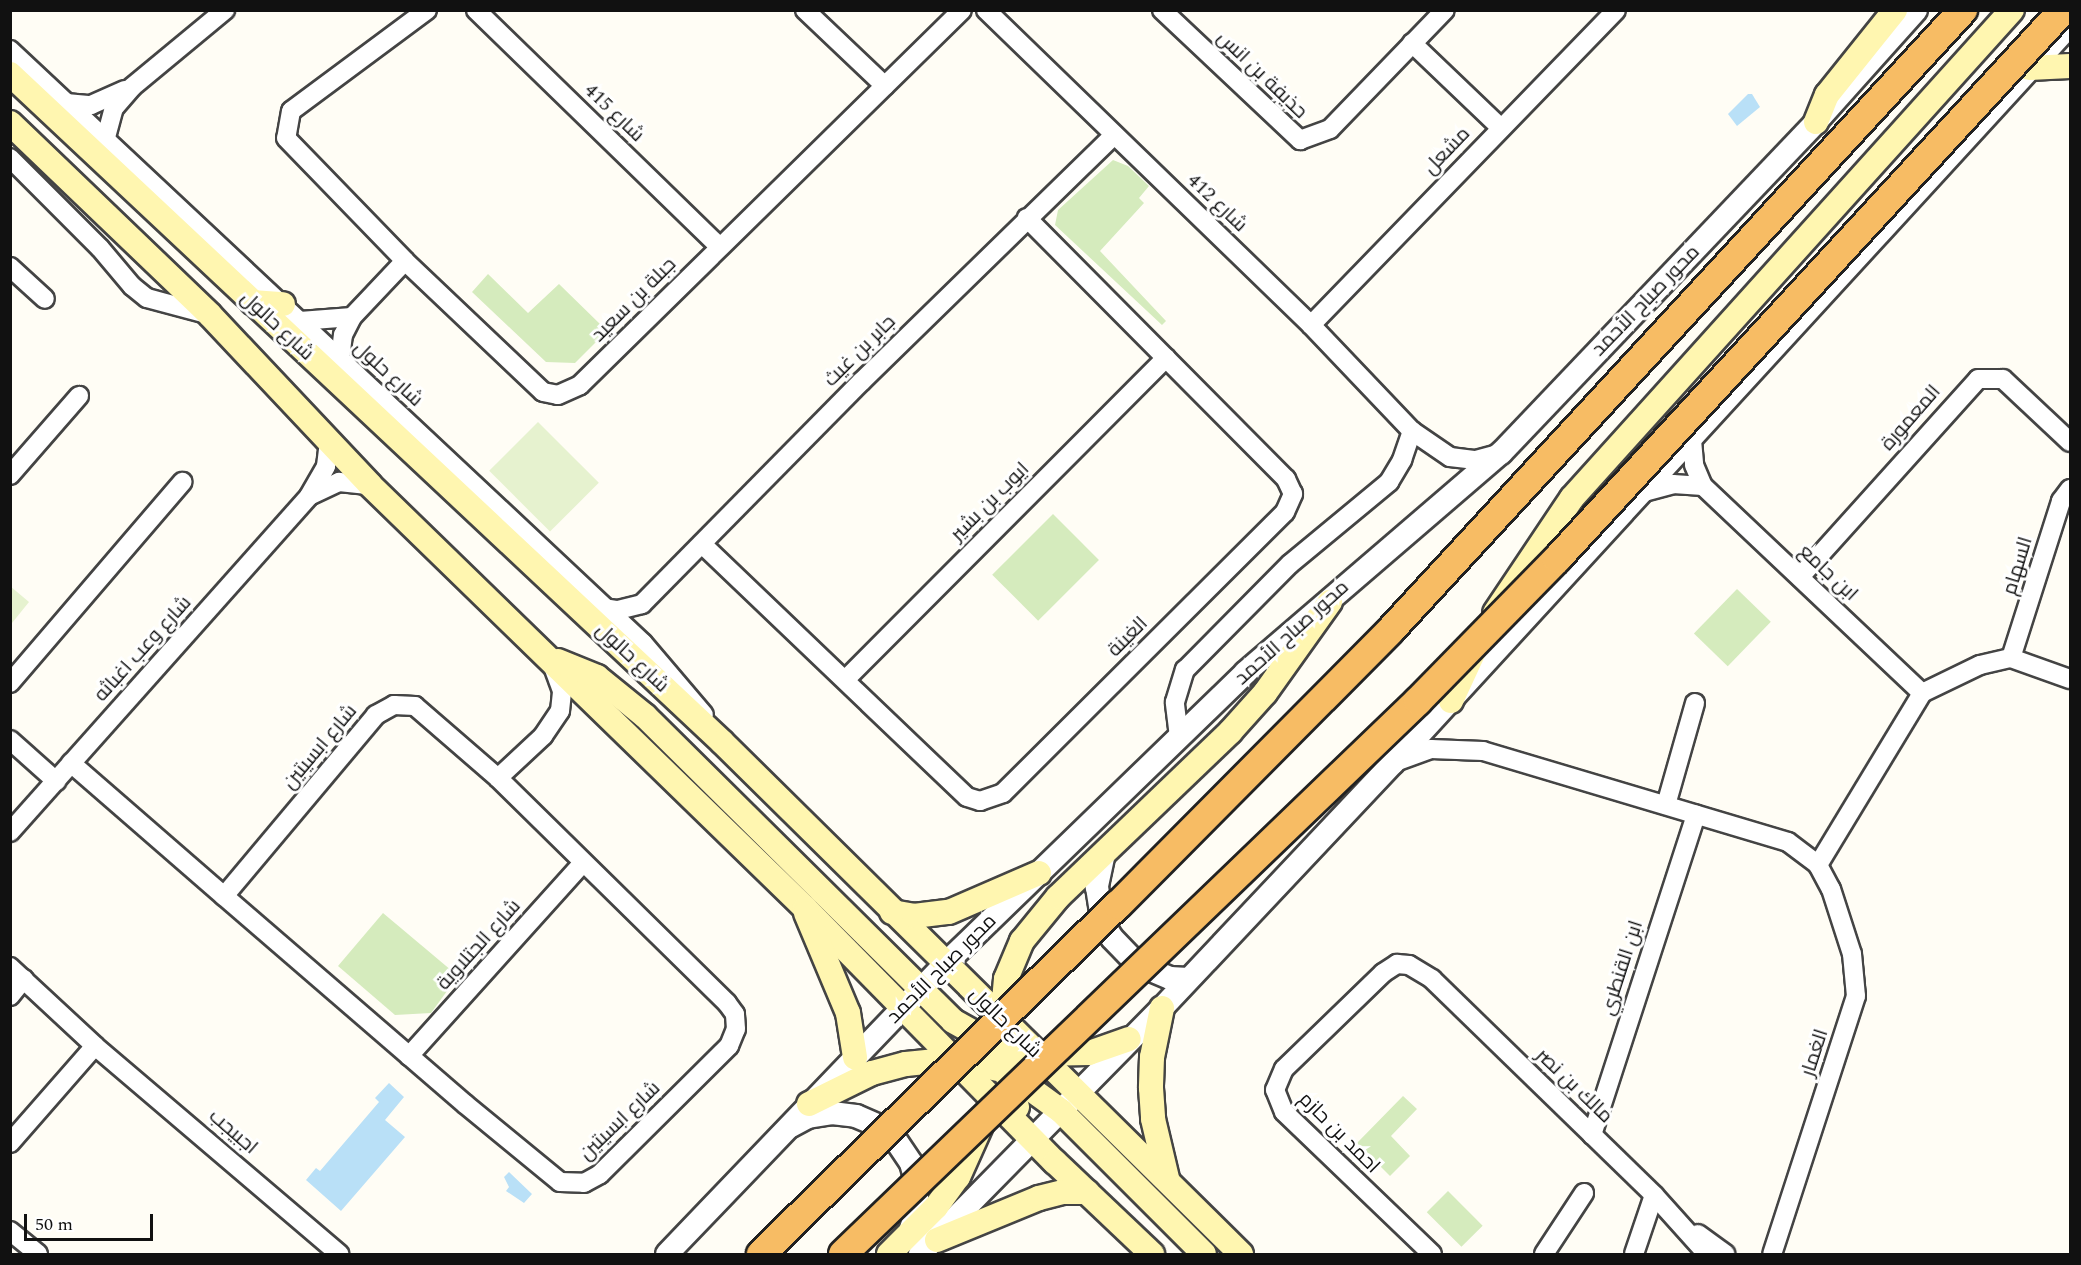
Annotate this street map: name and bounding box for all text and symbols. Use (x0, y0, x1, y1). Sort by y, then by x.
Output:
street label: حذيفة بن انس (1212, 26, 1312, 124)
street label: شارع 415 (579, 79, 649, 147)
street label: مشعل (1419, 122, 1475, 180)
street label: شارع 412 (1182, 169, 1252, 237)
street label: محور صباح الأحمد (1587, 240, 1705, 362)
street label: جبلة بن سعيد (587, 253, 681, 347)
street label: شارع حالول (235, 286, 319, 366)
street label: جابر بن غيث (819, 310, 901, 392)
street label: شارع حلول (348, 336, 428, 412)
street label: المعمورة (1876, 380, 1946, 456)
street label: ايوب بن بشير (946, 458, 1034, 546)
street label: السهام (1998, 534, 2038, 598)
street label: ابن جامع (1793, 540, 1863, 606)
street label: محور صباح الأحمد (1230, 576, 1354, 690)
street label: شارع وعب اغباثه (89, 591, 197, 707)
street label: الغينة (1103, 612, 1153, 662)
street label: شارع حالول (590, 618, 674, 698)
street label: شارع ابسيتين (278, 700, 362, 794)
street label: شارع الجتلاوية (432, 895, 526, 995)
street label: محور صباح الأحمد (882, 909, 1002, 1029)
street label: ابن القنطري (1595, 918, 1649, 1018)
street label: شارع حالول (964, 983, 1046, 1063)
street label: الغمار (1796, 1026, 1834, 1080)
street label: مالك بن نصر (1531, 1043, 1617, 1129)
street label: شارع ابسيتين (575, 1076, 665, 1166)
street label: احمد بن حازم (1293, 1087, 1385, 1179)
street label: اجبيجب (204, 1104, 262, 1160)
scale bar (27, 1202, 156, 1240)
text: 50 m (35, 1211, 73, 1238)

